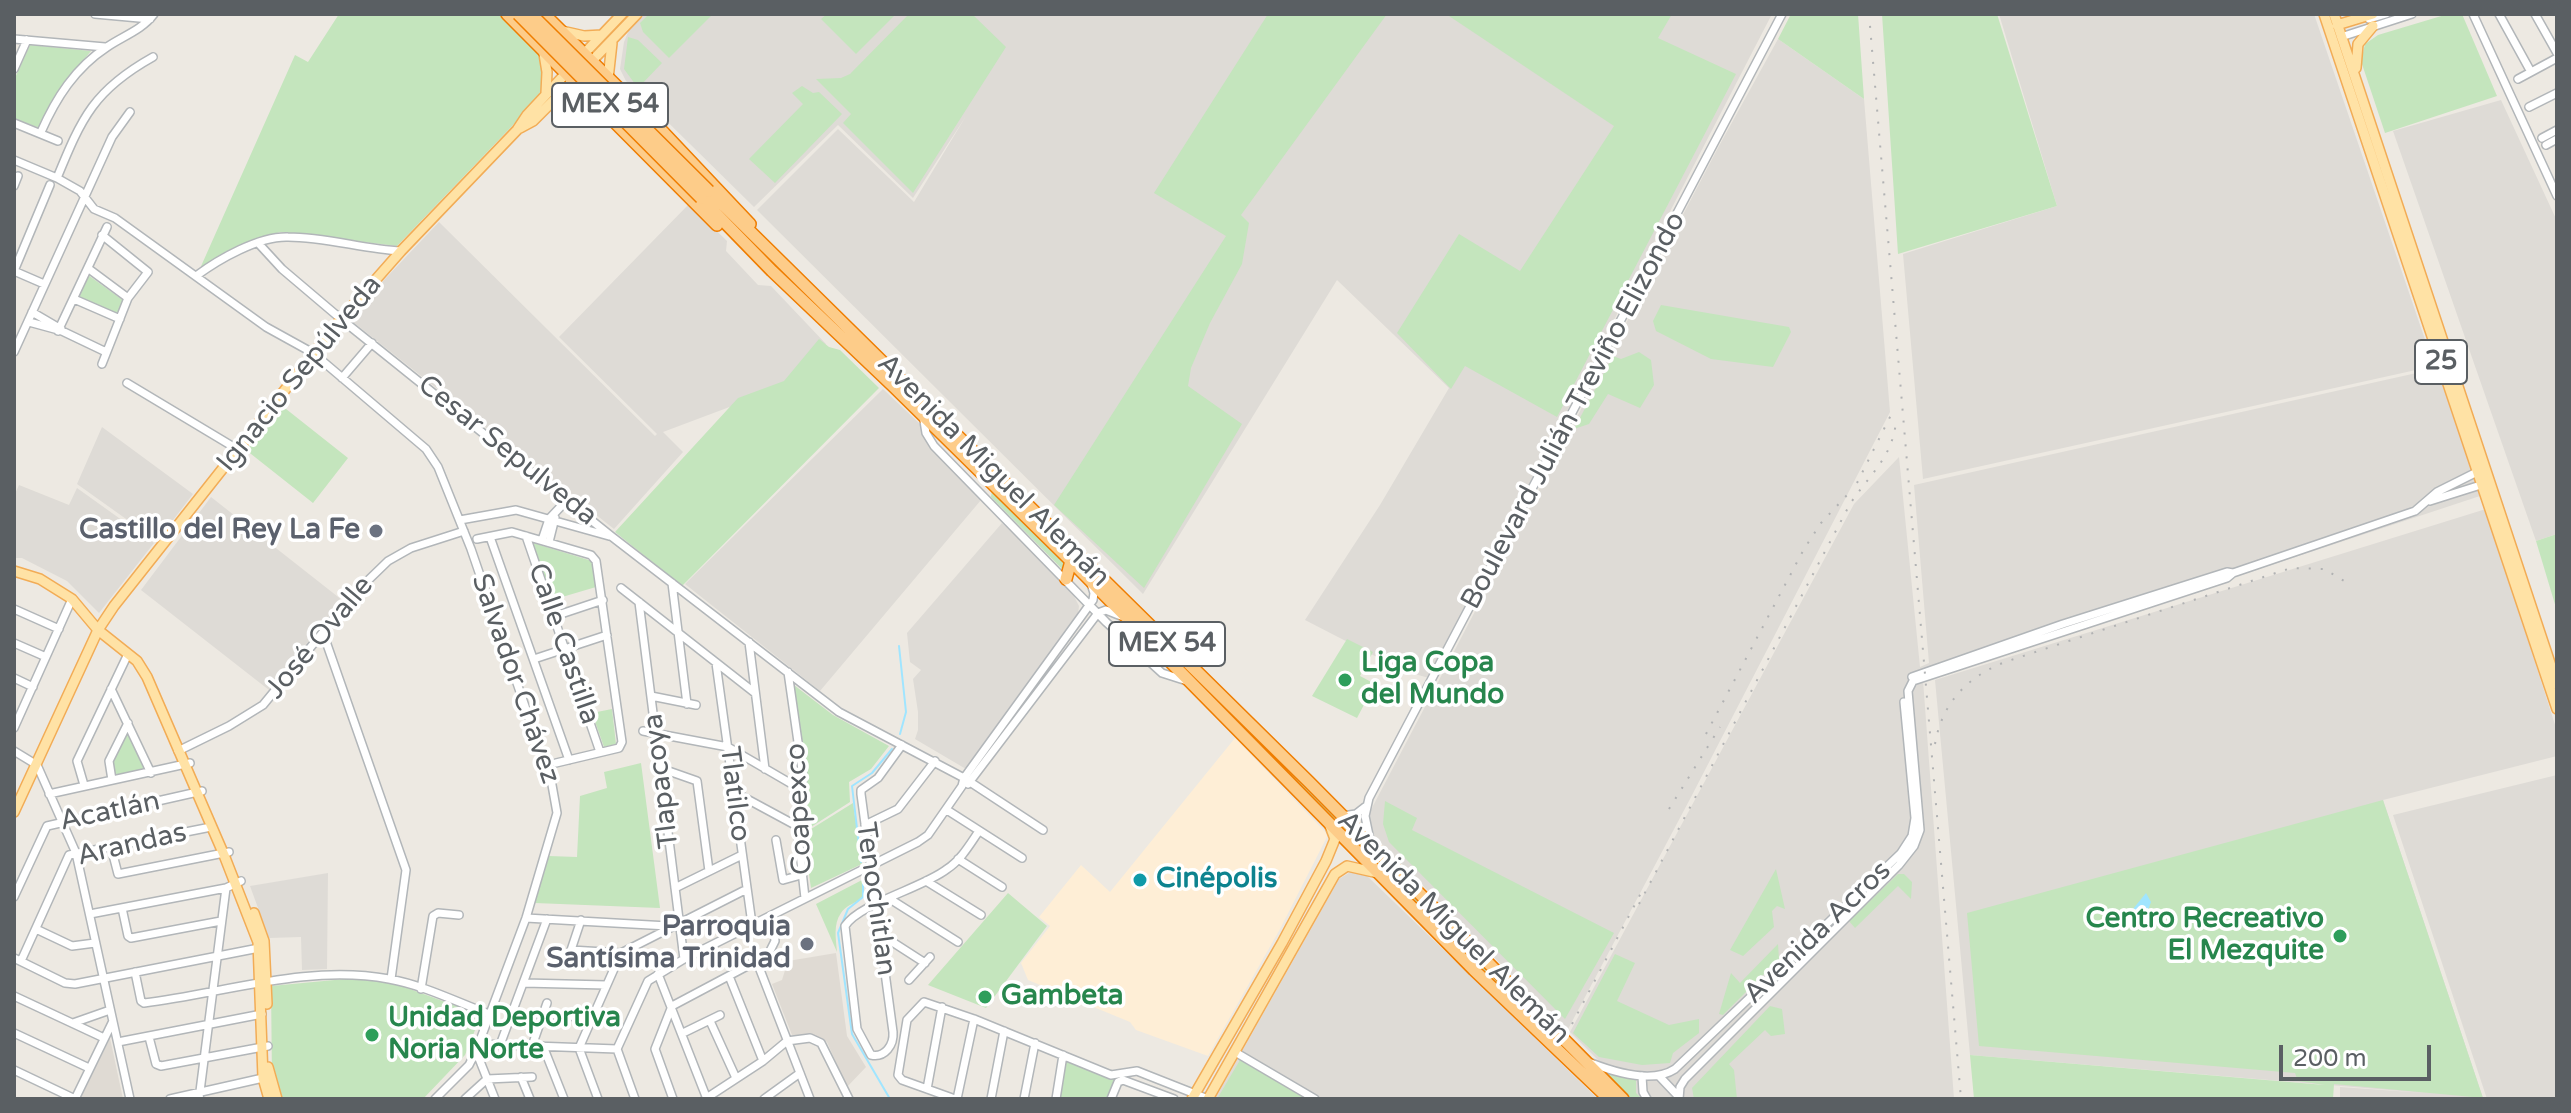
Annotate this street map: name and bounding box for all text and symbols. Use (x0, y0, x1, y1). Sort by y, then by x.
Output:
road number: MEX 54 (552, 83, 668, 127)
street label: Boulevard Julián Treviño Elizondo (1455, 207, 1693, 615)
street label: Ignacio Sepúlveda (211, 269, 389, 479)
road number: 25 (2415, 340, 2467, 384)
street label: Avenida Miguel Alemán (870, 348, 1116, 594)
street label: Cesar Sepulveda (411, 368, 603, 534)
place label: Castillo del Rey La Fe (79, 514, 360, 548)
marker: Castillo del Rey La Fe (367, 522, 385, 540)
street label: Calle Castilla (520, 559, 606, 729)
street label: José Ovalle (259, 570, 381, 706)
street label: Salvador Chávez (463, 570, 567, 788)
road number: MEX 54 (1109, 622, 1225, 666)
place label: Liga Copa del Mundo (1361, 647, 1504, 713)
marker: Liga Copa del Mundo (1336, 671, 1354, 689)
street label: Tlapacoya (637, 712, 687, 850)
street label: Coapexco (780, 742, 820, 876)
street label: Tlatilco (711, 744, 757, 844)
street label: Acatlán (57, 785, 163, 839)
street label: Avenida Miguel Alemán (1330, 805, 1576, 1051)
street label: Arandas (74, 816, 190, 874)
street label: Tenochitlan (848, 820, 902, 978)
street label: Avenida Acros (1738, 854, 1898, 1012)
place label: Cinépolis (1156, 863, 1277, 897)
marker: Cinépolis (1131, 871, 1149, 889)
place label: Centro Recreativo El Mezquite (2086, 903, 2324, 969)
place label: Parroquia Santísima Trinidad (546, 911, 791, 977)
marker: Centro Recreativo El Mezquite (2331, 927, 2349, 945)
marker: Parroquia Santísima Trinidad (798, 935, 816, 953)
place label: Gambeta (1001, 980, 1124, 1014)
marker: Gambeta (976, 988, 994, 1006)
place label: Unidad Deportiva Noria Norte (388, 1002, 621, 1068)
marker: Unidad Deportiva Noria Norte (363, 1026, 381, 1044)
scale bar (2283, 1029, 2435, 1079)
text: 200 m (2293, 1044, 2367, 1073)

